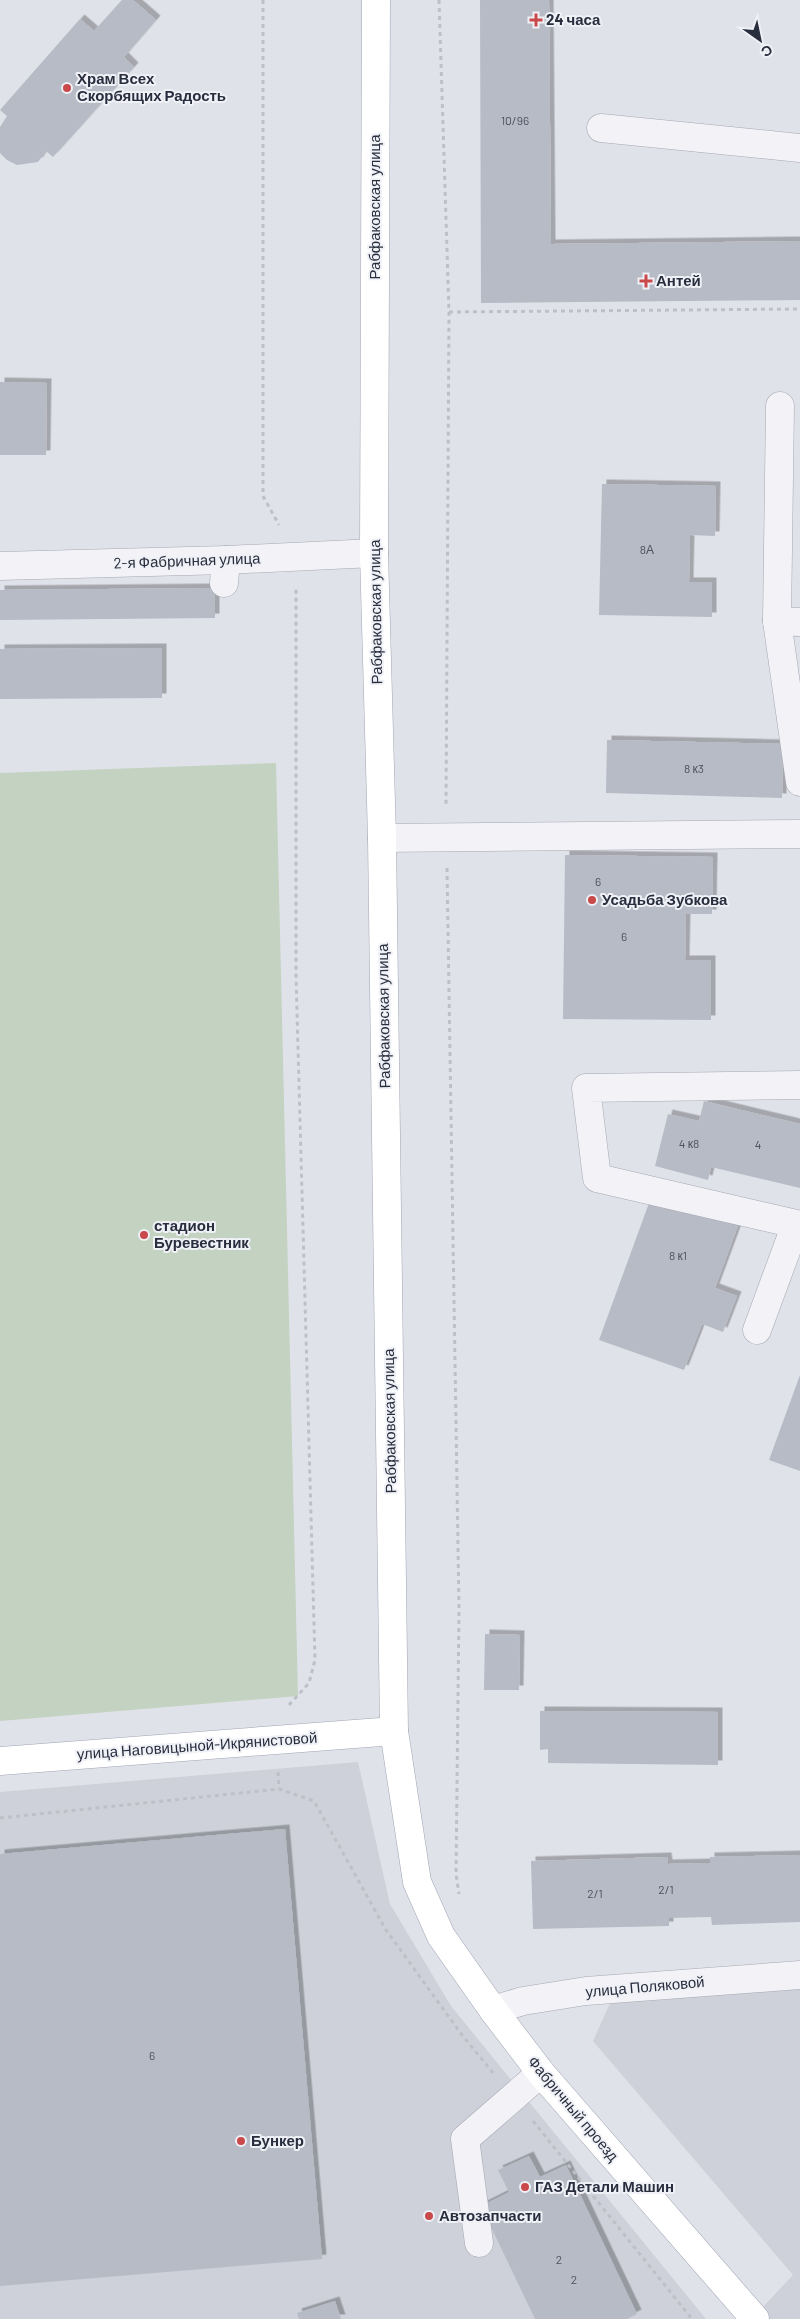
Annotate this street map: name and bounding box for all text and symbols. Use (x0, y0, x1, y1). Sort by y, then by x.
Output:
place label: 24 часа (546, 10, 601, 28)
marker: 24 часа (530, 14, 542, 26)
north arrow (735, 15, 785, 65)
text: С (758, 41, 776, 61)
place label: Храм Всех Скорбящих Радость (77, 69, 226, 104)
marker: Храм Всех Скорбящих Радость (61, 82, 73, 94)
house number: 10/96 (501, 113, 529, 127)
street label: Рабфаковская улица (365, 134, 383, 279)
place label: Антей (656, 271, 701, 289)
marker: Антей (640, 275, 652, 287)
street label: Рабфаковская улица (365, 539, 385, 685)
house number: 8А (640, 542, 654, 556)
street label: 2-я Фабричная улица (113, 548, 261, 572)
house number: 8 к3 (684, 761, 704, 775)
house number: 6 (595, 874, 601, 888)
place label: Усадьба Зубкова (602, 890, 728, 908)
marker: Усадьба Зубкова (586, 894, 598, 906)
house number: 6 (621, 929, 627, 943)
street label: Рабфаковская улица (373, 943, 393, 1089)
house number: 4 к8 (679, 1136, 699, 1150)
house number: 4 (755, 1137, 761, 1151)
place label: стадион Буревестник (154, 1216, 249, 1251)
marker: стадион Буревестник (138, 1229, 150, 1241)
house number: 8 к1 (669, 1248, 687, 1262)
street label: Рабфаковская улица (379, 1348, 399, 1494)
street label: улица Наговицыной-Икрянистовой (76, 1728, 318, 1762)
house number: 2/1 (658, 1882, 674, 1896)
house number: 2/1 (587, 1886, 603, 1900)
street label: улица Поляковой (585, 1972, 705, 2000)
house number: 6 (149, 2048, 155, 2062)
street label: Фабричный проезд (525, 2052, 623, 2165)
place label: Бункер (251, 2131, 304, 2149)
marker: Бункер (235, 2135, 247, 2147)
place label: ГАЗ Детали Машин (535, 2177, 674, 2195)
marker: ГАЗ Детали Машин (519, 2181, 531, 2193)
place label: Автозапчасти (439, 2206, 542, 2224)
marker: Автозапчасти (423, 2210, 435, 2222)
house number: 2 (556, 2252, 562, 2266)
house number: 2 (571, 2272, 577, 2286)

